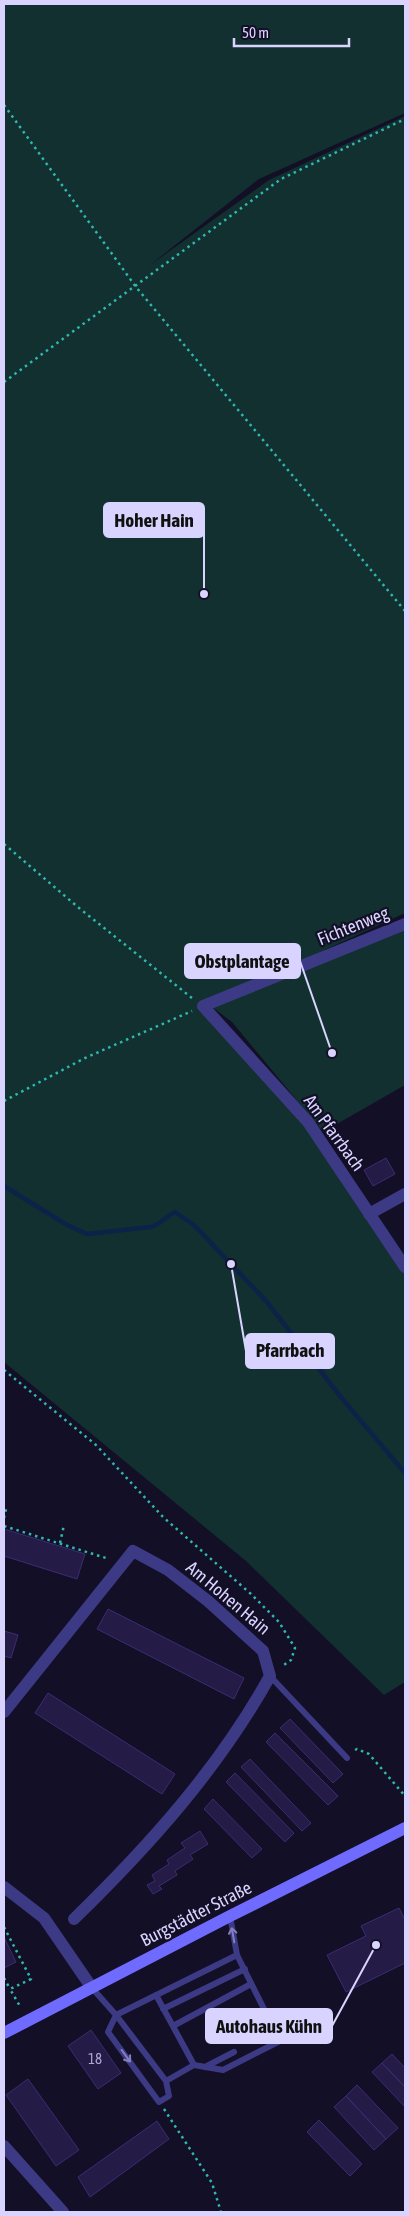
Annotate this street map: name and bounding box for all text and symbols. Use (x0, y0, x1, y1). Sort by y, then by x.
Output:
scale bar (234, 15, 349, 47)
text: 50 m (242, 24, 269, 41)
callout: Hoher Hain (104, 503, 204, 537)
text: Hoher Hain (114, 509, 194, 531)
street label: Fichtenweg (314, 902, 392, 949)
callout: Obstplantage (185, 944, 300, 978)
text: Obstplantage (194, 950, 290, 972)
street label: Am Pfarrbach (300, 1090, 369, 1175)
callout: Pfarrbach (246, 1334, 334, 1368)
text: Pfarrbach (256, 1339, 324, 1361)
street label: Am Hohen Hain (182, 1556, 275, 1639)
street label: Burgstädter Straße (137, 1877, 255, 1951)
one-way arrow (228, 1928, 238, 1944)
callout: Autohaus Kühn (206, 2009, 332, 2043)
text: Autohaus Kühn (215, 2015, 322, 2037)
one-way arrow (121, 2049, 131, 2063)
house number: 18 (88, 2050, 102, 2067)

